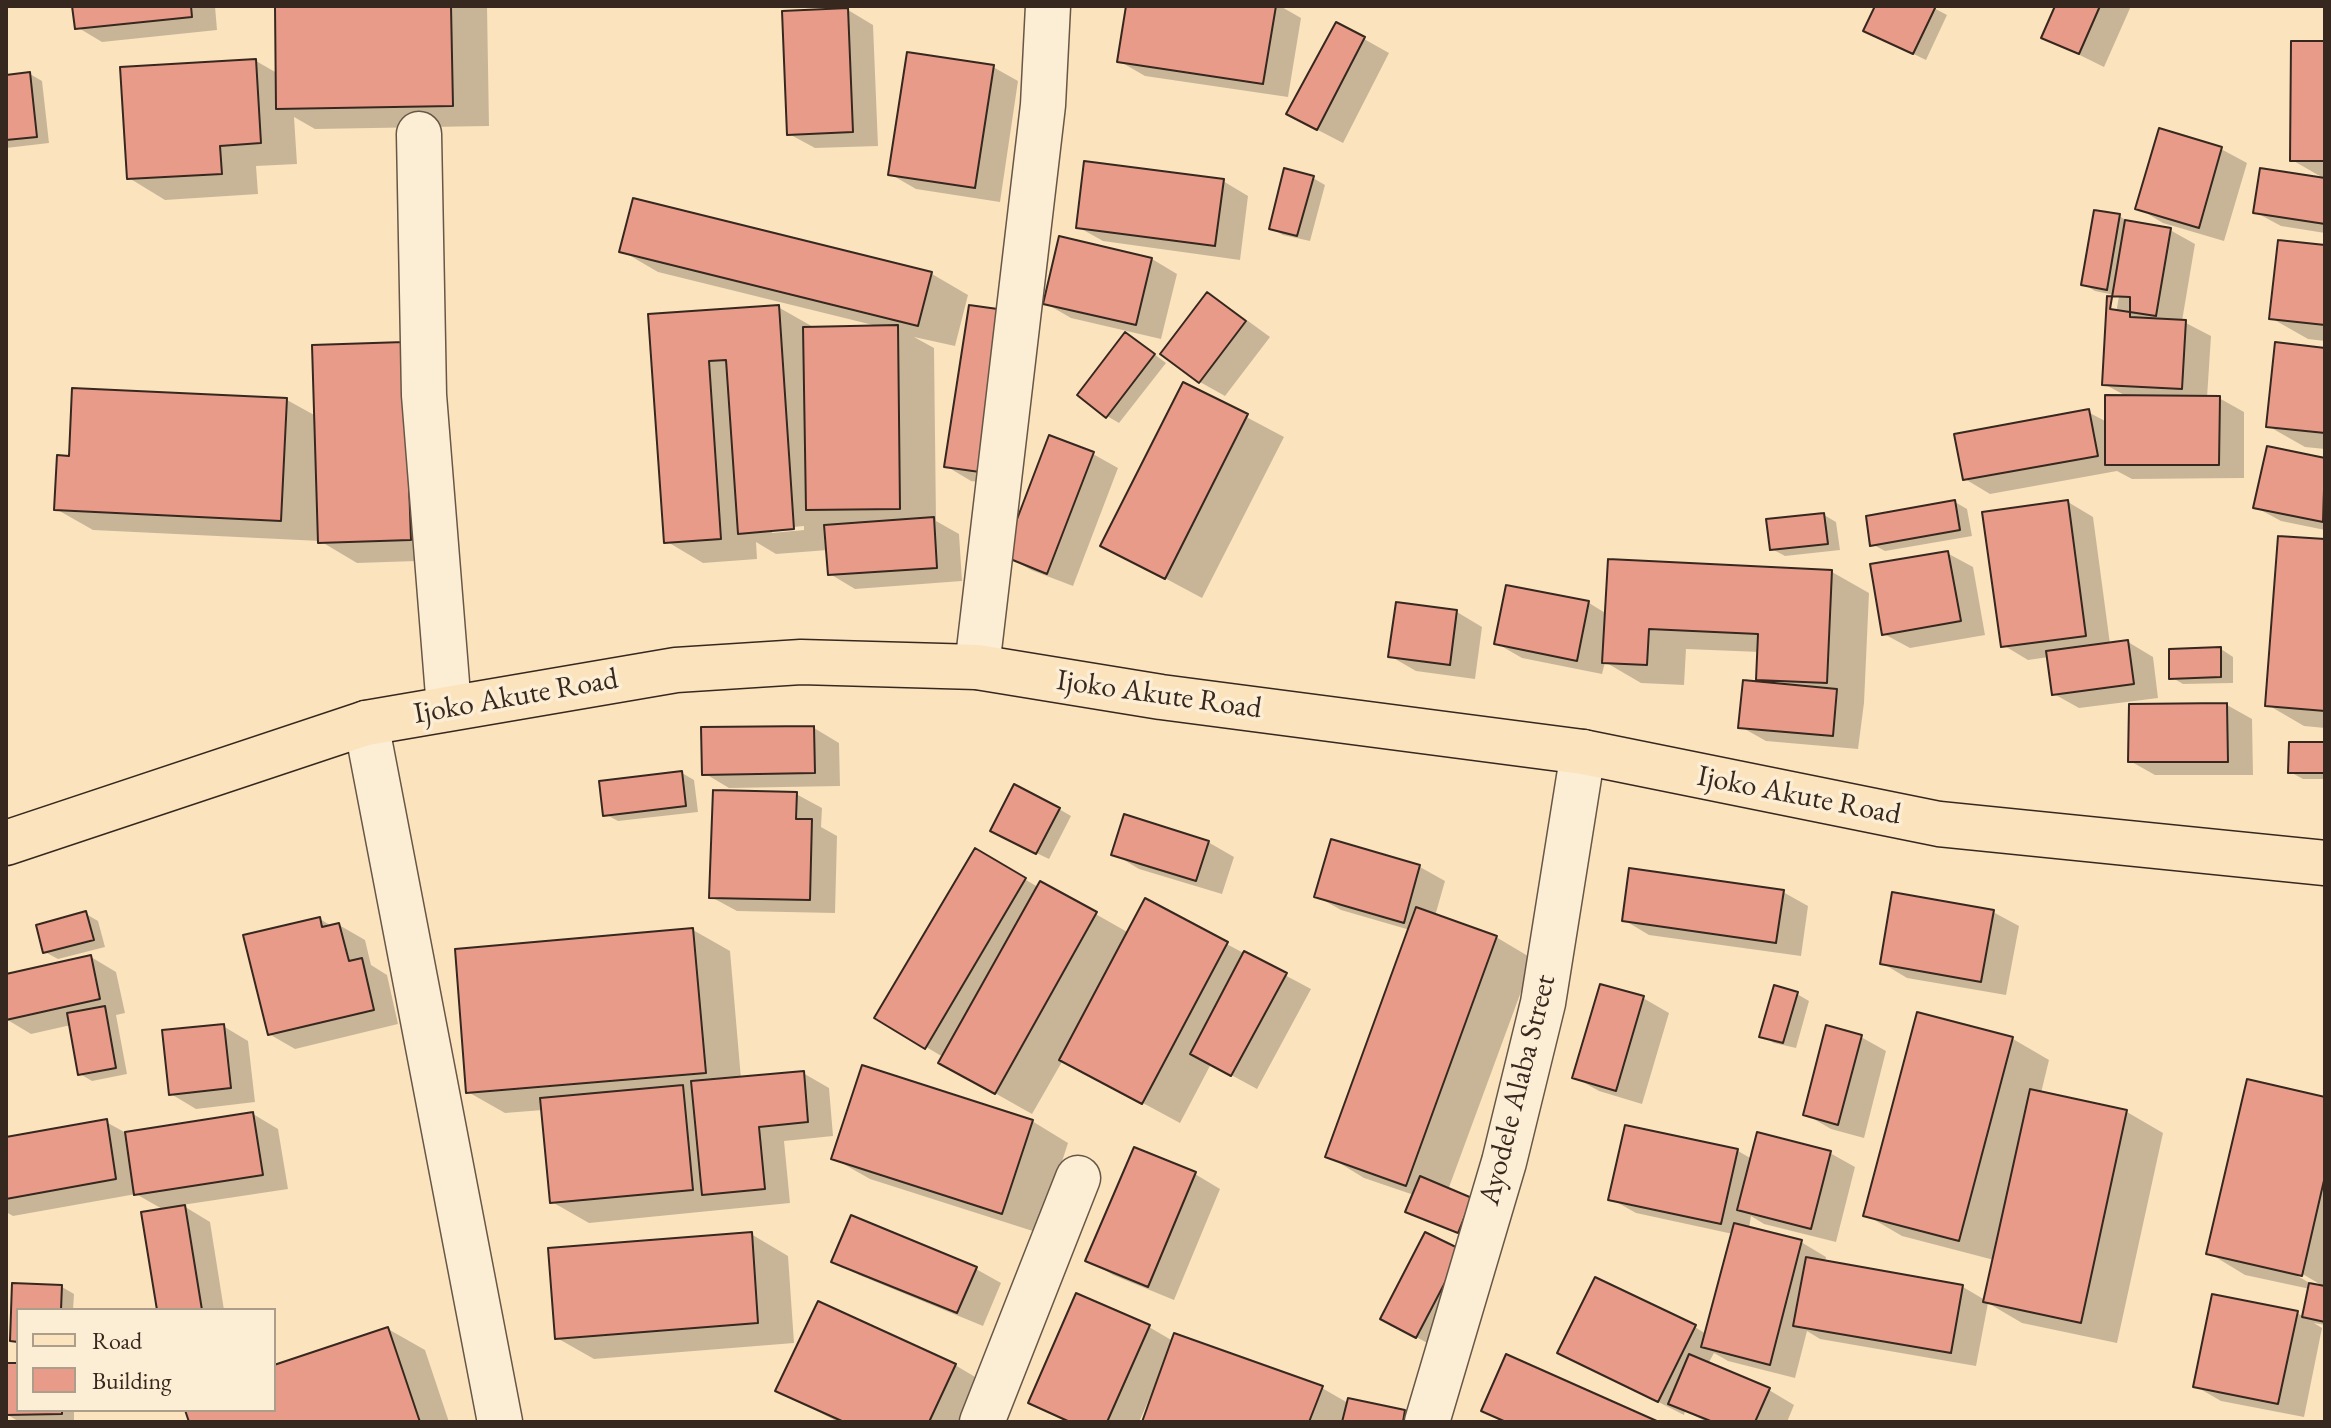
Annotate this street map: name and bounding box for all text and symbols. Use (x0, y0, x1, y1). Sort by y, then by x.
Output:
street label: Ijoko Akute Road (411, 661, 621, 733)
street label: Ijoko Akute Road (1054, 663, 1264, 727)
street label: Ijoko Akute Road (1694, 759, 1904, 833)
street label: Ayodele Alaba Street (1472, 971, 1564, 1209)
legend (16, 1308, 276, 1412)
text: Road (92, 1325, 142, 1356)
text: Building (92, 1365, 172, 1396)

